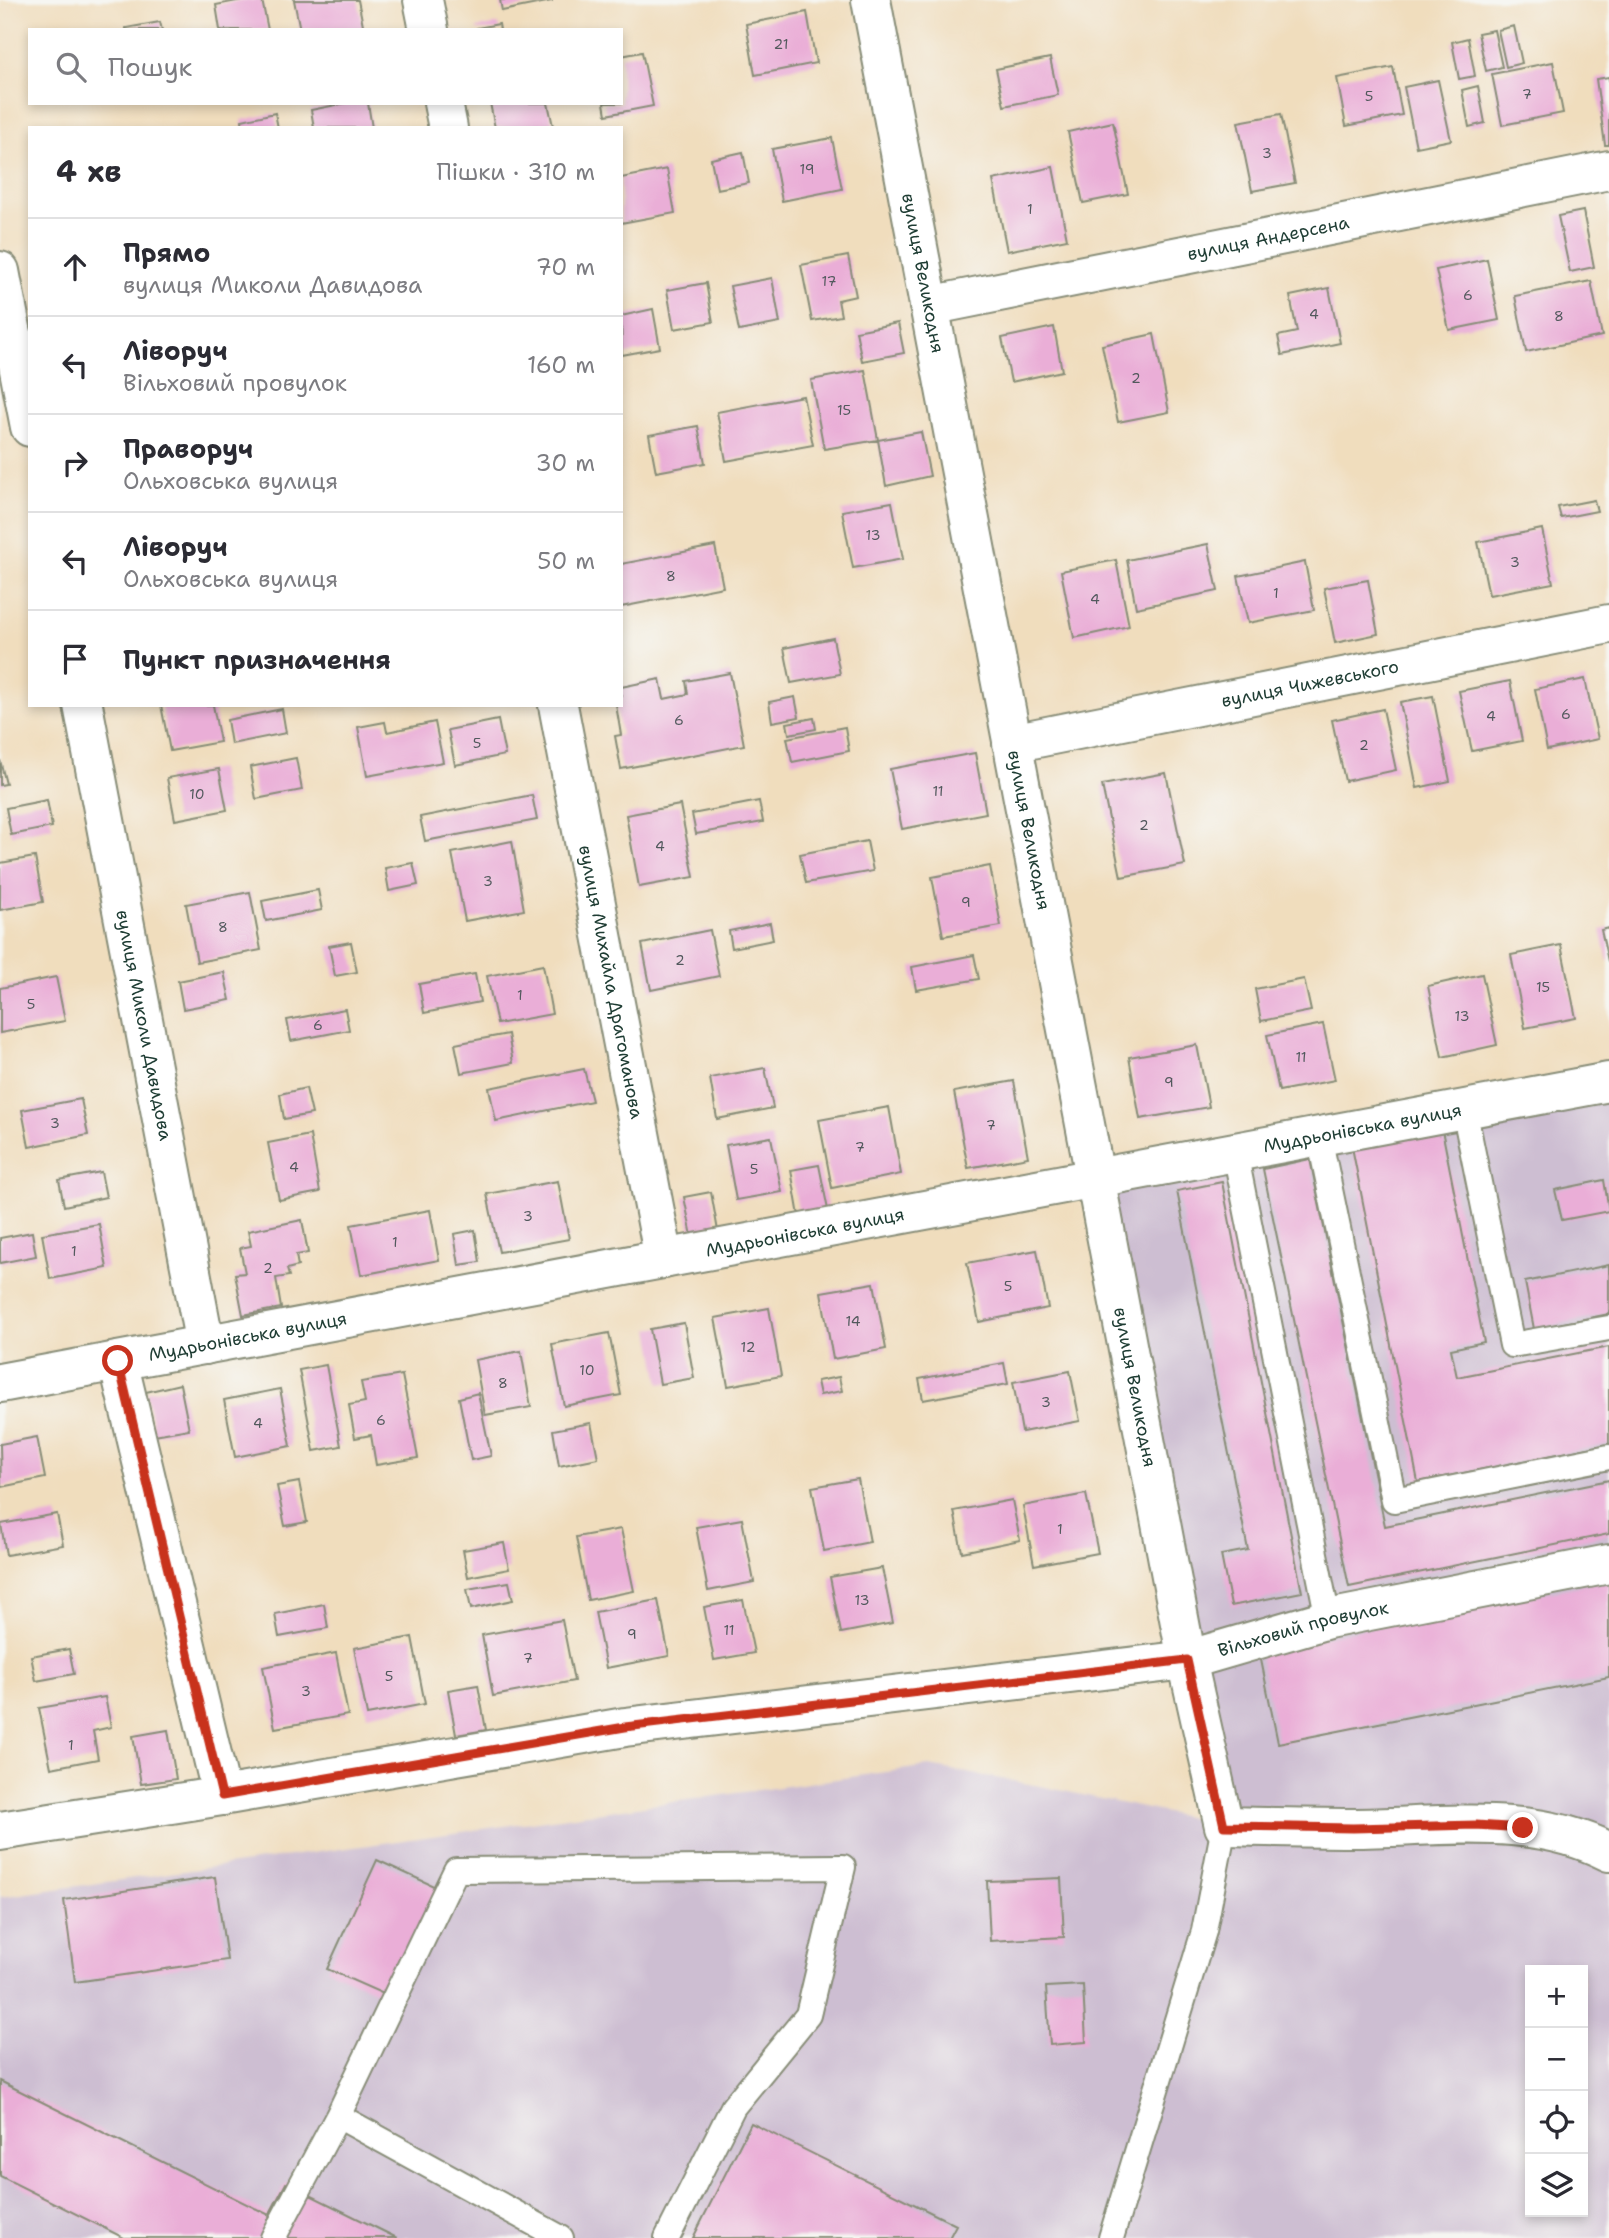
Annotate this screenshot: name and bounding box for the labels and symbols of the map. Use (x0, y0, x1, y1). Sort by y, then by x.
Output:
house number: 21 (774, 35, 788, 53)
house number: 7 (1522, 85, 1532, 103)
house number: 5 (1365, 87, 1373, 105)
house number: 3 (1262, 144, 1272, 162)
house number: 19 (799, 160, 815, 178)
street label: вулиця Великодня (896, 191, 950, 355)
house number: 1 (1027, 200, 1033, 218)
street label: вулиця Андерсена (1185, 210, 1351, 266)
house number: 17 (822, 272, 836, 290)
house number: 6 (1463, 286, 1473, 304)
house number: 4 (1309, 305, 1319, 323)
house number: 8 (1554, 307, 1564, 325)
house number: 2 (1131, 369, 1141, 387)
house number: 15 (837, 401, 851, 419)
house number: 13 (866, 526, 880, 544)
house number: 3 (1510, 553, 1520, 571)
house number: 8 (666, 567, 676, 585)
house number: 1 (1273, 584, 1279, 602)
house number: 4 (1090, 590, 1100, 608)
street label: вулиця Чижевського (1219, 654, 1401, 713)
house number: 6 (1561, 705, 1571, 723)
house number: 4 (1486, 707, 1496, 725)
house number: 6 (674, 711, 684, 729)
house number: 5 (473, 734, 481, 752)
house number: 2 (1359, 736, 1369, 754)
street label: вулиця Великодня (1002, 748, 1056, 912)
house number: 11 (932, 782, 944, 800)
house number: 10 (189, 785, 205, 803)
house number: 2 (1139, 816, 1149, 834)
house number: 4 (655, 837, 665, 855)
street label: вулиця Михайла Драгоманова (573, 843, 649, 1121)
house number: 3 (483, 872, 493, 890)
house number: 9 (961, 893, 971, 911)
street label: вулиця Миколи Давидова (110, 908, 178, 1143)
house number: 8 (218, 918, 228, 936)
house number: 2 (675, 951, 685, 969)
house number: 15 (1536, 978, 1550, 996)
house number: 1 (517, 986, 523, 1004)
house number: 5 (27, 995, 35, 1013)
house number: 13 (1455, 1007, 1469, 1025)
house number: 6 (313, 1016, 323, 1034)
house number: 11 (1295, 1048, 1307, 1066)
house number: 9 (1164, 1073, 1174, 1091)
street label: Мудрьонівська вулиця (1261, 1098, 1464, 1158)
house number: 3 (50, 1114, 60, 1132)
house number: 7 (986, 1116, 996, 1134)
house number: 7 (855, 1138, 865, 1156)
house number: 4 (289, 1158, 299, 1176)
house number: 5 (750, 1160, 758, 1178)
street label: Мудрьонівська вулиця (704, 1202, 906, 1263)
house number: 3 (523, 1207, 533, 1225)
house number: 1 (392, 1233, 398, 1251)
house number: 1 (71, 1242, 77, 1260)
house number: 2 (263, 1259, 273, 1277)
house number: 5 (1004, 1277, 1012, 1295)
street label: вулиця Великодня (1108, 1305, 1162, 1469)
street label: Мудрьонівська вулиця (146, 1306, 349, 1367)
house number: 14 (845, 1312, 861, 1330)
house number: 12 (741, 1338, 755, 1356)
route start (102, 1345, 133, 1376)
house number: 10 (579, 1361, 595, 1379)
house number: 8 (498, 1374, 508, 1392)
house number: 3 (1041, 1393, 1051, 1411)
house number: 6 (376, 1411, 386, 1429)
house number: 4 (253, 1414, 263, 1432)
house number: 1 (1057, 1520, 1063, 1538)
house number: 13 (855, 1591, 869, 1609)
street label: Вільховий провулок (1215, 1595, 1391, 1662)
house number: 11 (723, 1621, 735, 1639)
house number: 9 (627, 1625, 637, 1643)
house number: 7 (523, 1649, 533, 1667)
house number: 5 (385, 1667, 393, 1685)
house number: 3 (301, 1682, 311, 1700)
house number: 1 (68, 1736, 74, 1754)
route end (1507, 1812, 1538, 1843)

